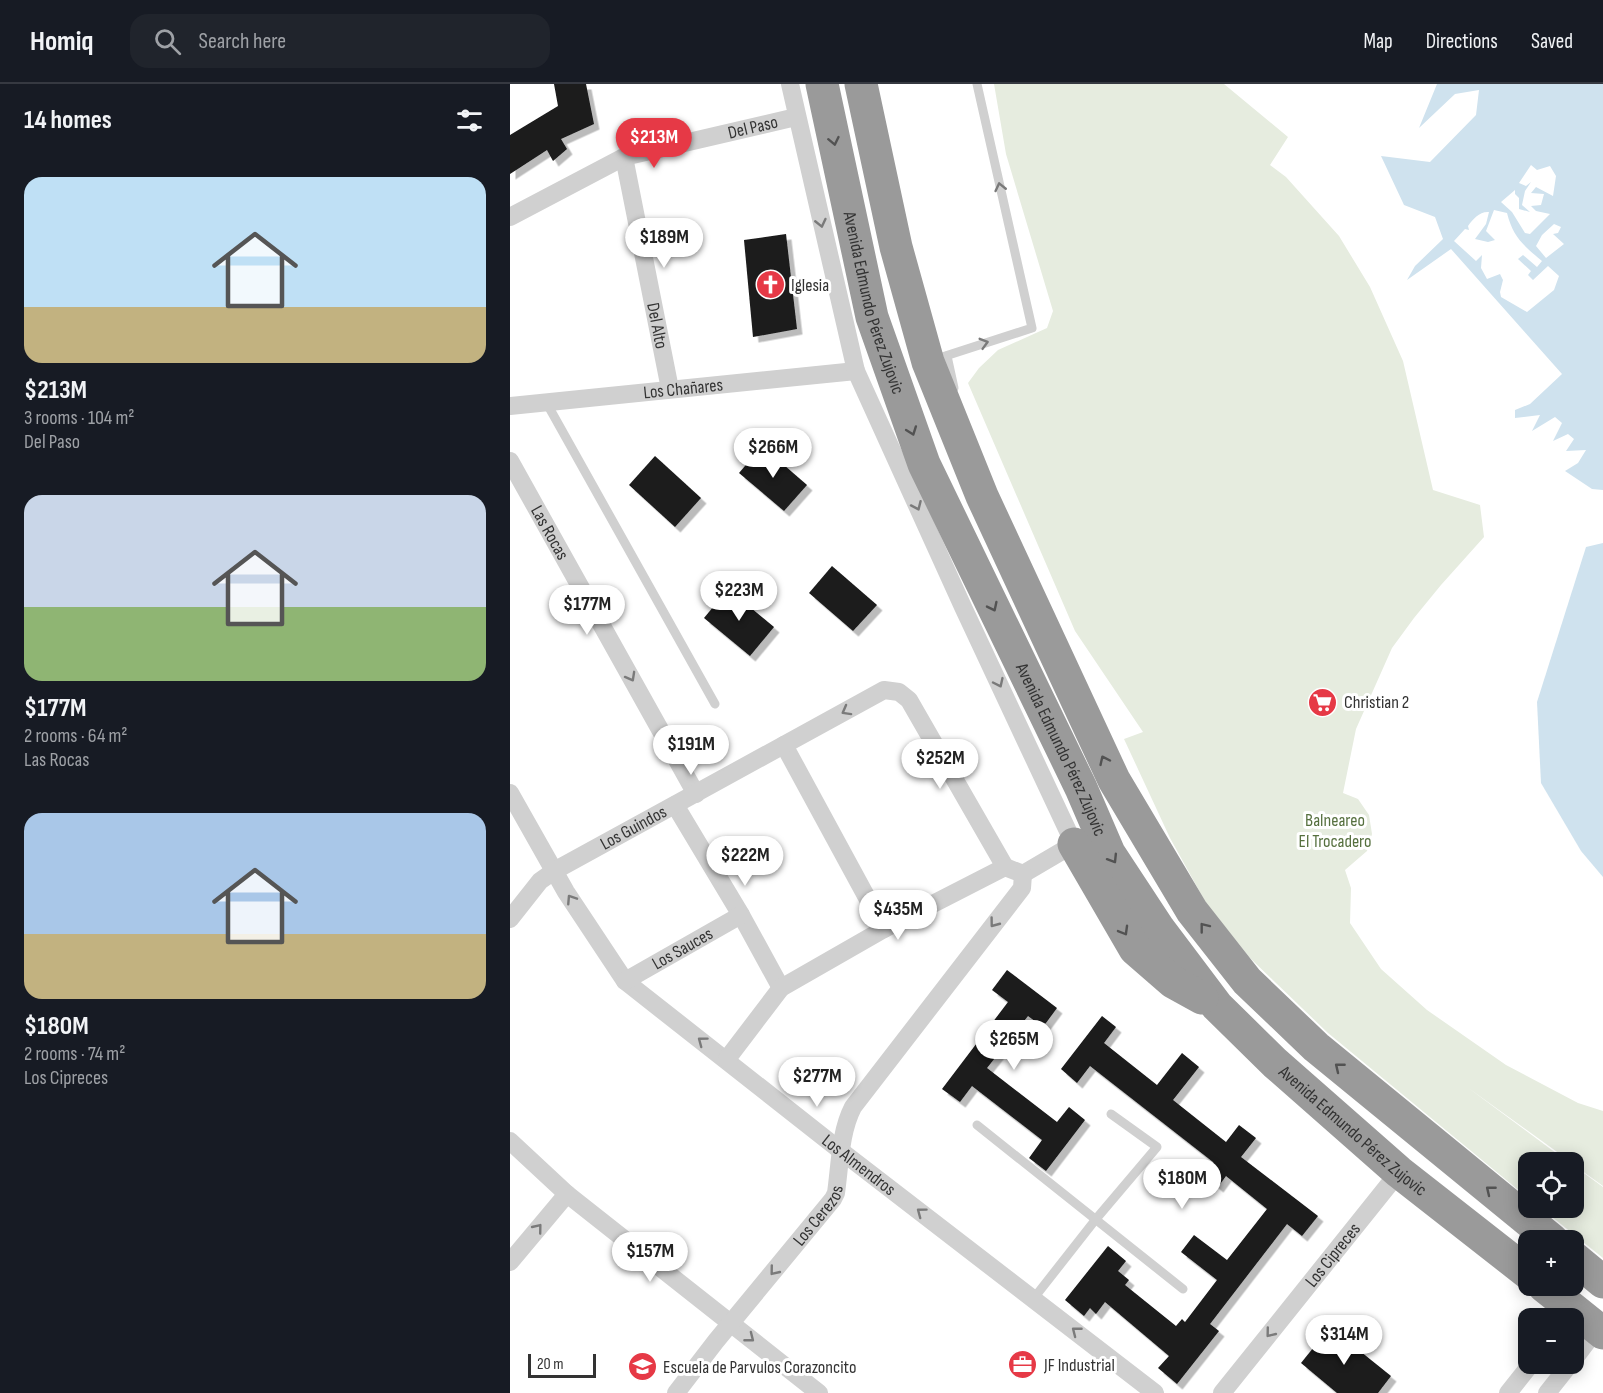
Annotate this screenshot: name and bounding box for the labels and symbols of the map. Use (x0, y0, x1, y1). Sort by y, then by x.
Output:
street label: Del Paso (726, 111, 780, 143)
pin: $213M (612, 118, 696, 169)
one-way arrow (827, 136, 840, 146)
one-way arrow (994, 183, 1007, 193)
street label: Avenida Edmundo Pérez Zujovic (839, 209, 909, 397)
pin: $189M (622, 218, 706, 269)
one-way arrow (813, 218, 826, 228)
church icon: Iglesia (754, 269, 786, 301)
place label: Iglesia (791, 275, 829, 296)
street label: Del Alto (643, 301, 672, 351)
one-way arrow (978, 338, 989, 350)
street label: Los Chañares (642, 374, 724, 403)
one-way arrow (904, 425, 917, 435)
pin: $266M (731, 428, 815, 479)
one-way arrow (910, 499, 922, 510)
street label: Las Rocas (526, 502, 574, 563)
pin: $223M (697, 571, 781, 622)
pin: $177M (545, 585, 629, 636)
one-way arrow (986, 601, 998, 612)
street label: Avenida Edmundo Pérez Zujovic (1011, 659, 1111, 839)
one-way arrow (623, 671, 635, 682)
one-way arrow (991, 676, 1003, 687)
supermarket icon: Christian 2 (1307, 686, 1339, 718)
place label: Christian 2 (1344, 692, 1409, 713)
one-way arrow (842, 704, 852, 715)
pin: $191M (649, 725, 733, 776)
pin: $252M (898, 739, 982, 790)
one-way arrow (1100, 755, 1112, 766)
street label: Los Guindos (596, 801, 670, 854)
park label: Balneareo El Trocadero (1299, 810, 1371, 852)
pin: $222M (703, 836, 787, 887)
one-way arrow (1106, 853, 1118, 863)
pin: $435M (856, 890, 940, 941)
one-way arrow (567, 895, 578, 906)
one-way arrow (990, 916, 1001, 927)
street label: Los Sauces (648, 923, 716, 974)
one-way arrow (1201, 923, 1212, 934)
one-way arrow (1117, 925, 1129, 935)
pin: $265M (972, 1020, 1056, 1071)
one-way arrow (697, 1037, 708, 1048)
pin: $277M (775, 1057, 859, 1108)
street label: Avenida Edmundo Pérez Zujovic (1274, 1060, 1431, 1200)
one-way arrow (1335, 1063, 1346, 1074)
street label: Los Almendros (818, 1130, 900, 1200)
pin: $180M (1140, 1159, 1224, 1210)
street label: Los Cerezos (788, 1184, 847, 1250)
one-way arrow (1486, 1187, 1497, 1198)
one-way arrow (917, 1209, 928, 1220)
street label: Los Cipreces (1301, 1219, 1365, 1291)
one-way arrow (531, 1224, 542, 1235)
pin: $157M (608, 1232, 692, 1283)
one-way arrow (770, 1264, 781, 1275)
pin: $314M (1302, 1315, 1386, 1366)
one-way arrow (1266, 1326, 1277, 1337)
one-way arrow (1072, 1327, 1083, 1338)
one-way arrow (743, 1331, 754, 1342)
office icon: JF Industrial (1007, 1349, 1039, 1381)
scale bar (528, 1351, 596, 1378)
school or university icon: Escuela de Parvulos Corazoncito (626, 1351, 658, 1383)
place label: JF Industrial (1043, 1355, 1115, 1376)
place label: Escuela de Parvulos Corazoncito (663, 1357, 856, 1378)

